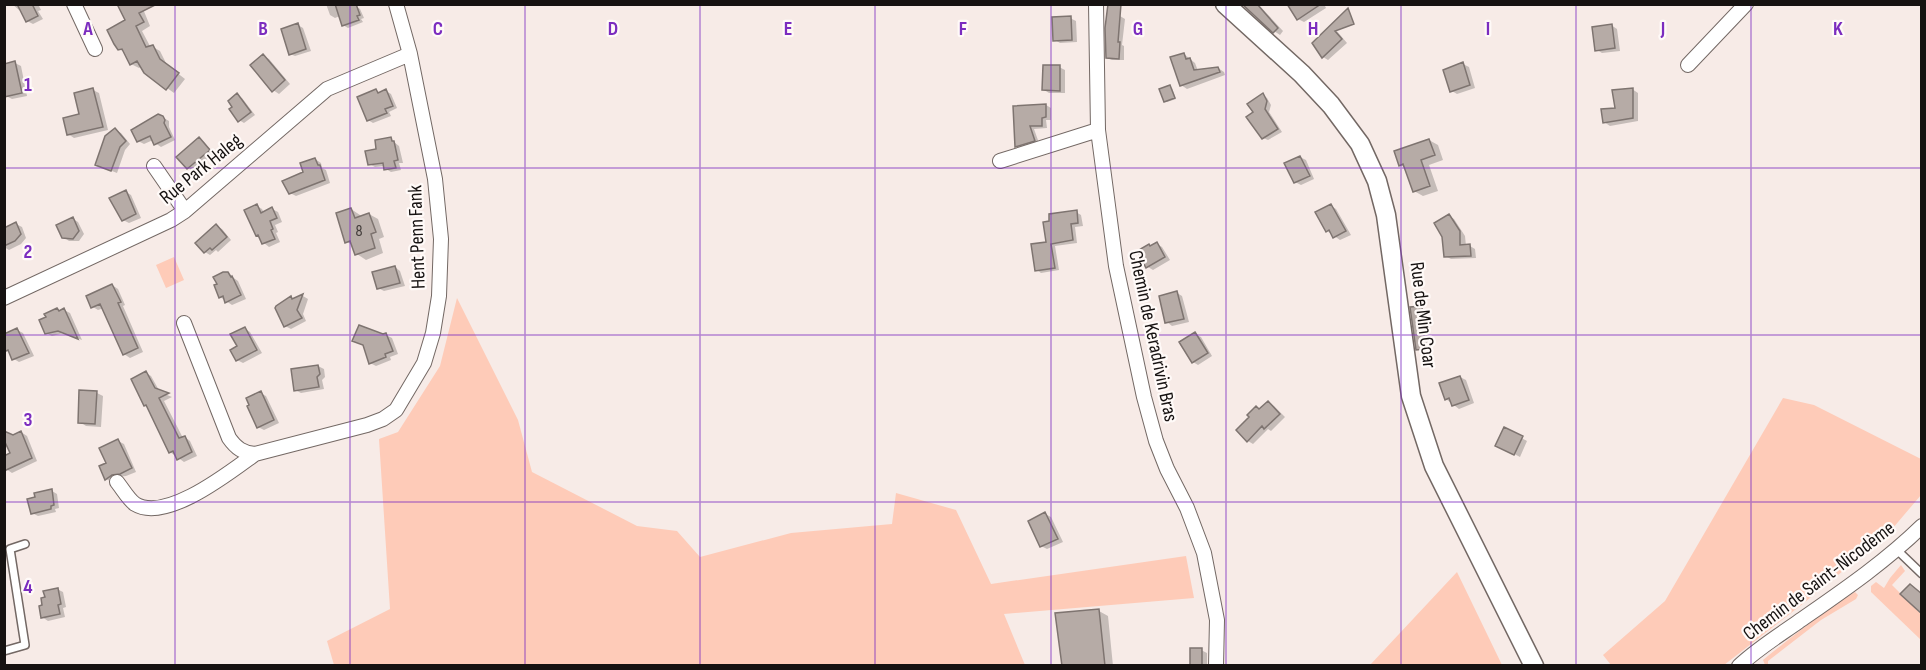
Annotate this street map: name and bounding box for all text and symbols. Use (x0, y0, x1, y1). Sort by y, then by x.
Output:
text: A (82, 17, 93, 41)
text: B (258, 17, 268, 41)
text: C (433, 17, 443, 41)
text: D (608, 17, 618, 41)
text: E (784, 17, 792, 41)
text: F (959, 17, 967, 41)
text: G (1133, 17, 1143, 41)
text: H (1308, 17, 1318, 41)
text: I (1486, 17, 1490, 41)
text: J (1660, 17, 1665, 41)
text: K (1833, 17, 1843, 41)
text: 1 (24, 73, 32, 97)
street label: Rue Park Haleg (155, 129, 247, 209)
street label: Hent Penn Fank (403, 184, 431, 289)
house number: 8 (355, 222, 363, 241)
text: 2 (24, 240, 32, 264)
street label: Chemin de Keradrivin Bras (1123, 248, 1183, 424)
street label: Rue de Min Coar (1405, 260, 1441, 370)
text: 3 (24, 408, 33, 432)
street label: Chemin de Saint-Nicodème (1738, 516, 1900, 646)
text: 4 (23, 575, 33, 599)

